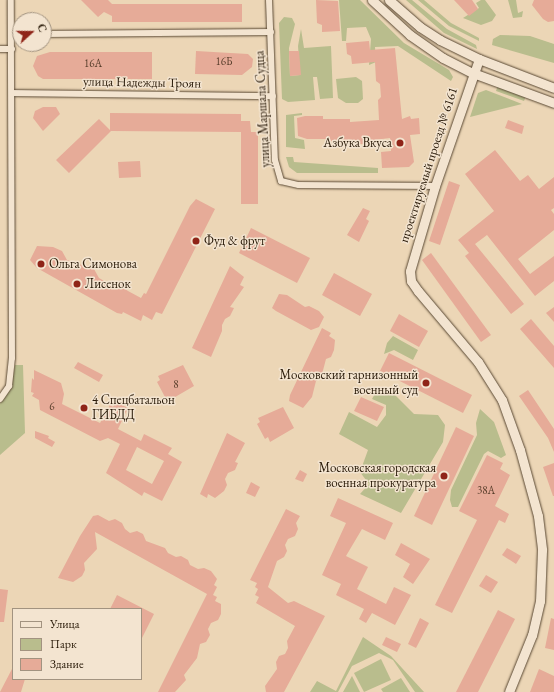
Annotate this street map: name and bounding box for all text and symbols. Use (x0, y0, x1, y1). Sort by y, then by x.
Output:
north arrow (12, 12, 52, 52)
text: С (34, 22, 50, 34)
street label: улица Маршала Судца (252, 50, 274, 168)
house number: 16Б (215, 54, 233, 68)
house number: 16А (84, 56, 102, 70)
street label: улица Надежды Троян (83, 74, 201, 92)
street label: проектируемый проезд № 6161 (396, 85, 462, 245)
place label: Азбука Вкуса (323, 135, 392, 151)
marker: Азбука Вкуса (395, 138, 405, 148)
place label: Фуд & фрут (204, 233, 265, 249)
marker: Фуд & фрут (191, 236, 201, 246)
place label: Ольга Симонова (49, 256, 137, 272)
marker: Ольга Симонова (36, 259, 46, 269)
place label: Лисенок (85, 276, 131, 292)
marker: Лисенок (72, 279, 82, 289)
place label: Московский гарнизонный военный суд (280, 368, 418, 399)
house number: 8 (173, 377, 179, 391)
marker: Московский гарнизонный военный суд (421, 378, 431, 388)
place label: 4 Спецбатальон ГИБДД (92, 393, 175, 424)
house number: 6 (49, 399, 55, 413)
marker: 4 Спецбатальон ГИБДД (79, 403, 89, 413)
place label: Московская городская военная прокуратура (318, 461, 436, 492)
marker: Московская городская военная прокуратура (439, 471, 449, 481)
house number: 38А (477, 483, 495, 497)
legend (12, 608, 142, 680)
text: Улица (50, 616, 80, 632)
text: Парк (50, 636, 77, 652)
text: Здание (50, 656, 84, 672)

